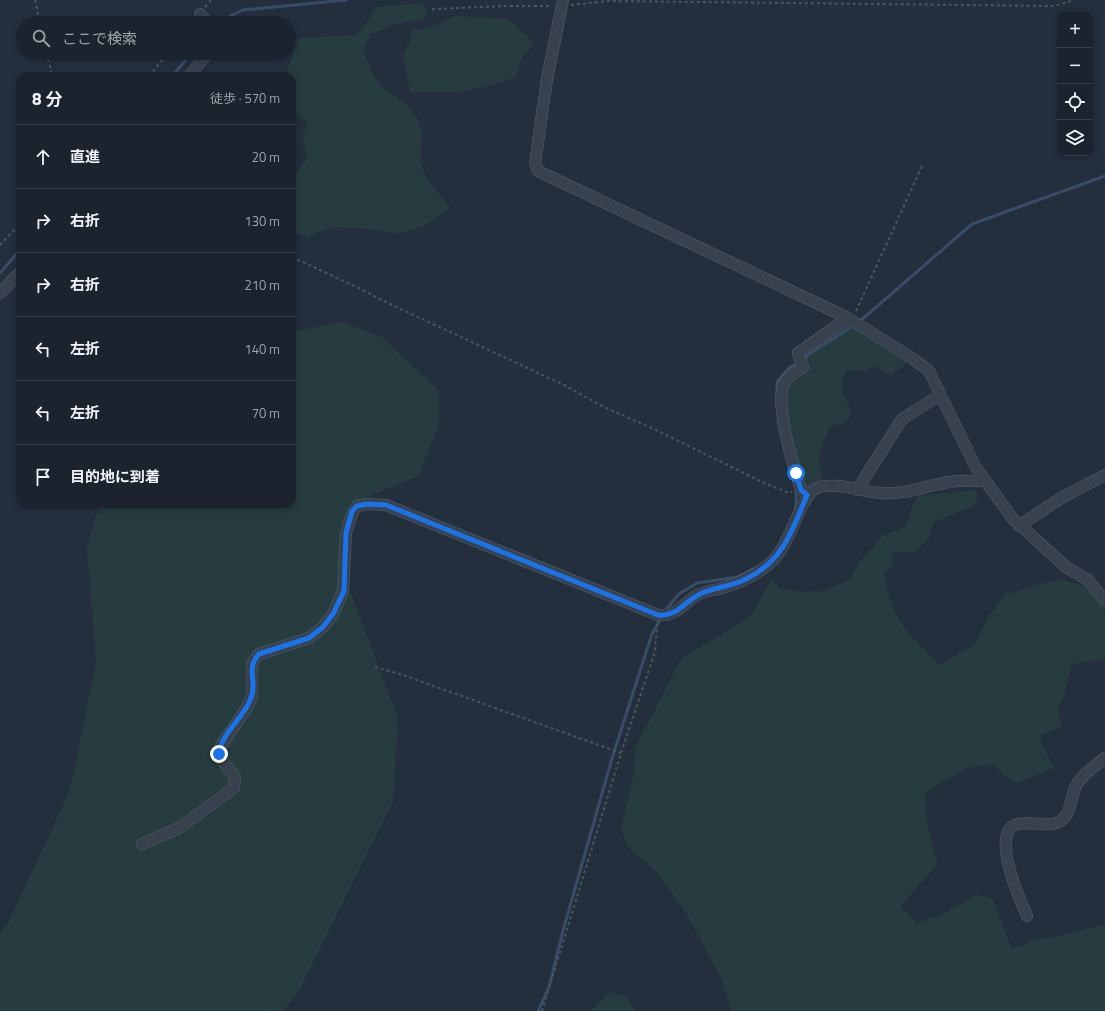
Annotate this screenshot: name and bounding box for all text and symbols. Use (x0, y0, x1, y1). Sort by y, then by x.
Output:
map controls (1057, 12, 1093, 156)
button: + (1057, 12, 1093, 48)
search box (16, 16, 296, 60)
icon: search (30, 27, 52, 49)
text: ここで検索 (62, 27, 137, 50)
button: − (1057, 48, 1093, 84)
button: locate (1057, 84, 1093, 120)
text: 8 分 (32, 86, 62, 112)
text: 徒歩 · 570 m (210, 88, 280, 108)
button: layers (1057, 120, 1093, 156)
text: 直進 (70, 145, 100, 168)
icon: ahead (32, 146, 54, 168)
text: 20 m (252, 147, 280, 167)
text: 右折 (70, 209, 100, 232)
icon: right (32, 210, 54, 232)
text: 130 m (244, 211, 280, 231)
text: 右折 (70, 273, 100, 296)
icon: right (32, 274, 54, 296)
text: 210 m (244, 275, 280, 295)
text: 左折 (70, 337, 100, 360)
icon: left (32, 338, 54, 360)
text: 140 m (244, 339, 280, 359)
text: 左折 (70, 401, 100, 424)
icon: left (32, 402, 54, 424)
text: 70 m (252, 403, 280, 423)
route start (787, 464, 805, 482)
text: 目的地に到着 (70, 465, 160, 488)
icon: arrive (32, 466, 54, 488)
route end (210, 745, 228, 763)

